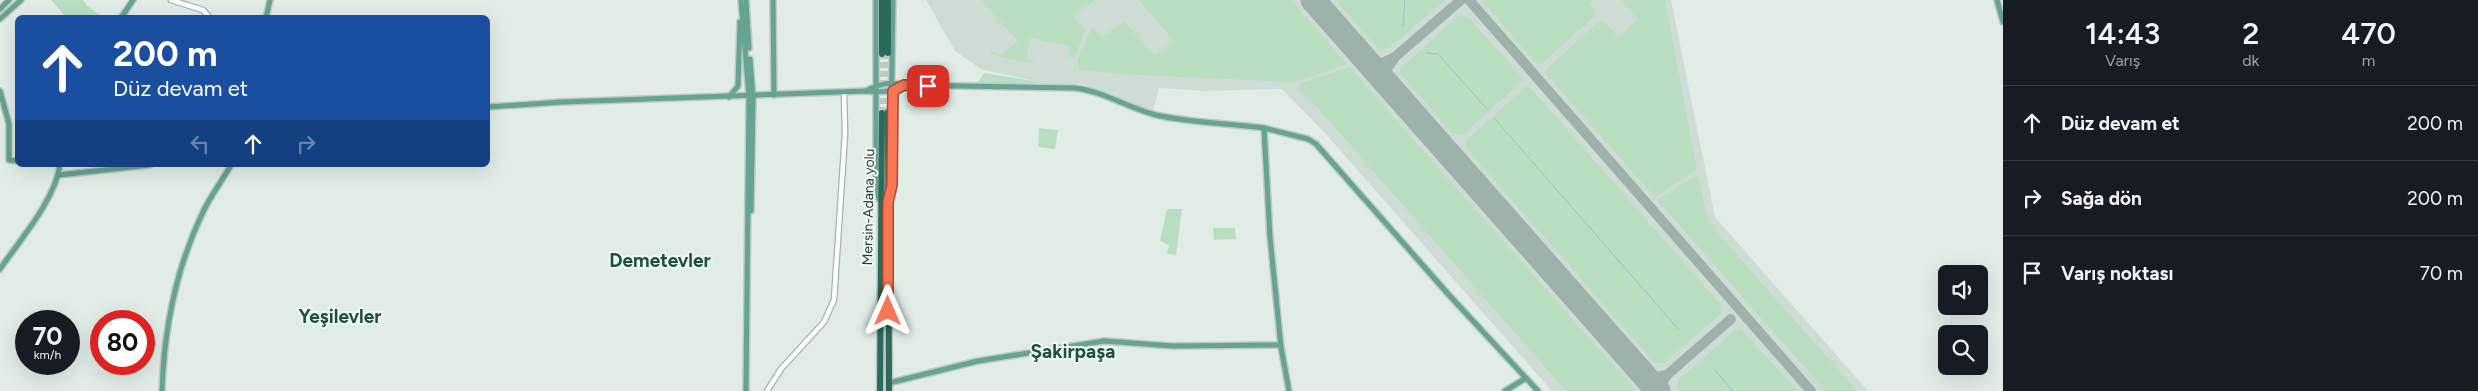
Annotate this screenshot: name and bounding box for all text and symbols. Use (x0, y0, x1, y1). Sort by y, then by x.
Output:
text: 14:43 (2085, 15, 2160, 52)
text: 2 (2242, 15, 2259, 52)
text: 470 (2341, 15, 2396, 52)
text: 200 m (113, 33, 217, 75)
icon: ahead (30, 35, 95, 100)
text: Varış (2105, 51, 2140, 70)
text: dk (2242, 51, 2259, 70)
text: m (2362, 51, 2375, 70)
pin (907, 65, 949, 107)
icon: arrive (914, 72, 942, 100)
text: Düz devam et (113, 75, 248, 102)
icon: ahead (2018, 109, 2046, 137)
text: Düz devam et (2061, 112, 2180, 135)
text: 200 m (2407, 112, 2463, 135)
icon: left (186, 130, 214, 158)
icon: ahead (239, 130, 267, 158)
icon: right (292, 130, 320, 158)
street label: Mersin-Adana yolu (859, 148, 878, 266)
icon: right (2018, 184, 2046, 212)
text: Sağa dön (2061, 187, 2142, 210)
text: 200 m (2407, 187, 2463, 210)
district label: Demetevler (609, 249, 711, 272)
icon: arrive (2018, 259, 2046, 287)
text: Varış noktası (2061, 262, 2173, 285)
text: 70 m (2420, 262, 2463, 285)
map controls (1938, 265, 1988, 375)
button: sound (1938, 265, 1988, 315)
position arrow (861, 284, 913, 336)
district label: Yeşilevler (298, 305, 382, 328)
speed limit sign: 80 (90, 310, 155, 375)
text: 70 (32, 321, 63, 351)
button: search (1938, 325, 1988, 375)
district label: Şakirpaşa (1031, 340, 1115, 363)
text: km/h (34, 348, 61, 362)

